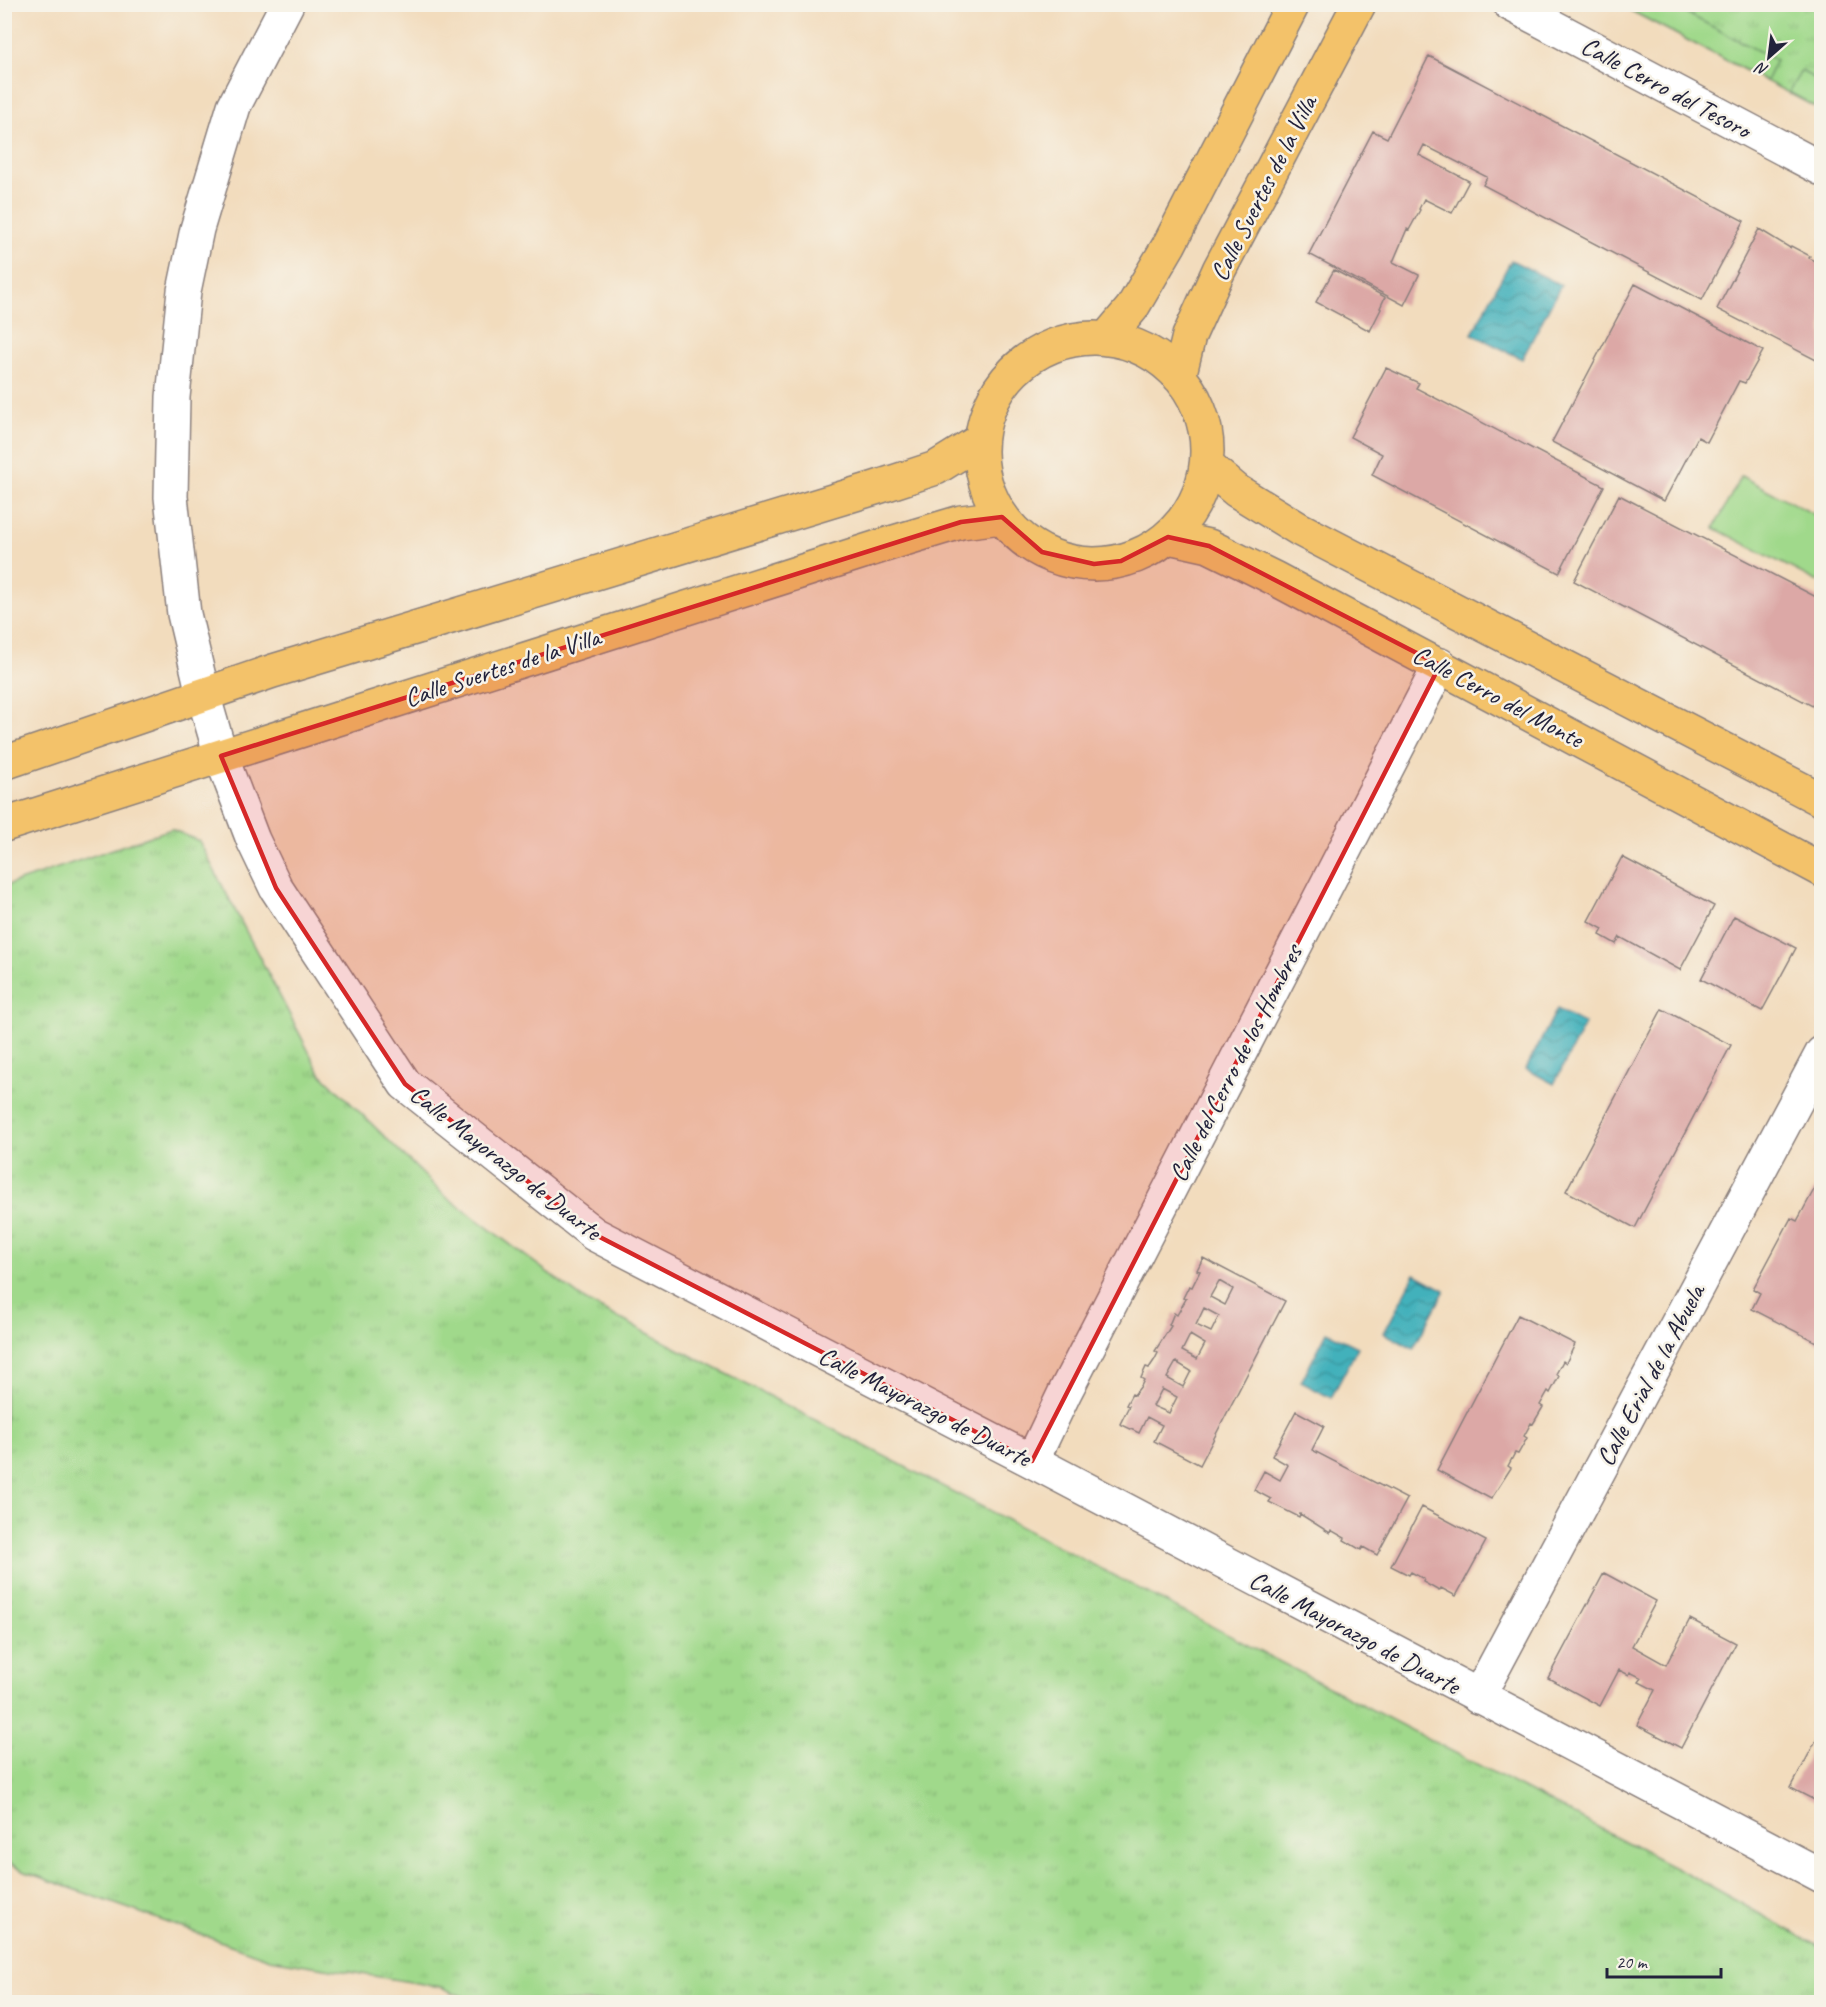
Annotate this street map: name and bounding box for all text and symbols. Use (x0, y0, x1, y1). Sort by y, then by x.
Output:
north arrow (1739, 27, 1799, 87)
street label: Calle Cerro del Tesoro (1575, 29, 1759, 147)
text: N (1751, 57, 1771, 81)
street label: Calle Suertes de la Villa (1203, 88, 1325, 286)
street label: Calle Suertes de la Villa (400, 620, 606, 715)
street label: Calle Cerro del Monte (1407, 638, 1591, 756)
street label: Calle del Cerro de los Hombres (1161, 937, 1310, 1187)
street label: Calle Mayorazgo de Duarte (403, 1077, 610, 1249)
street label: Calle Erial de la Abuela (1589, 1277, 1713, 1472)
street label: Calle Mayorazgo de Duarte (813, 1339, 1039, 1475)
street label: Calle Mayorazgo de Duarte (1244, 1563, 1468, 1703)
scale bar (1607, 1941, 1721, 1979)
text: 20 m (1616, 1951, 1649, 1973)

